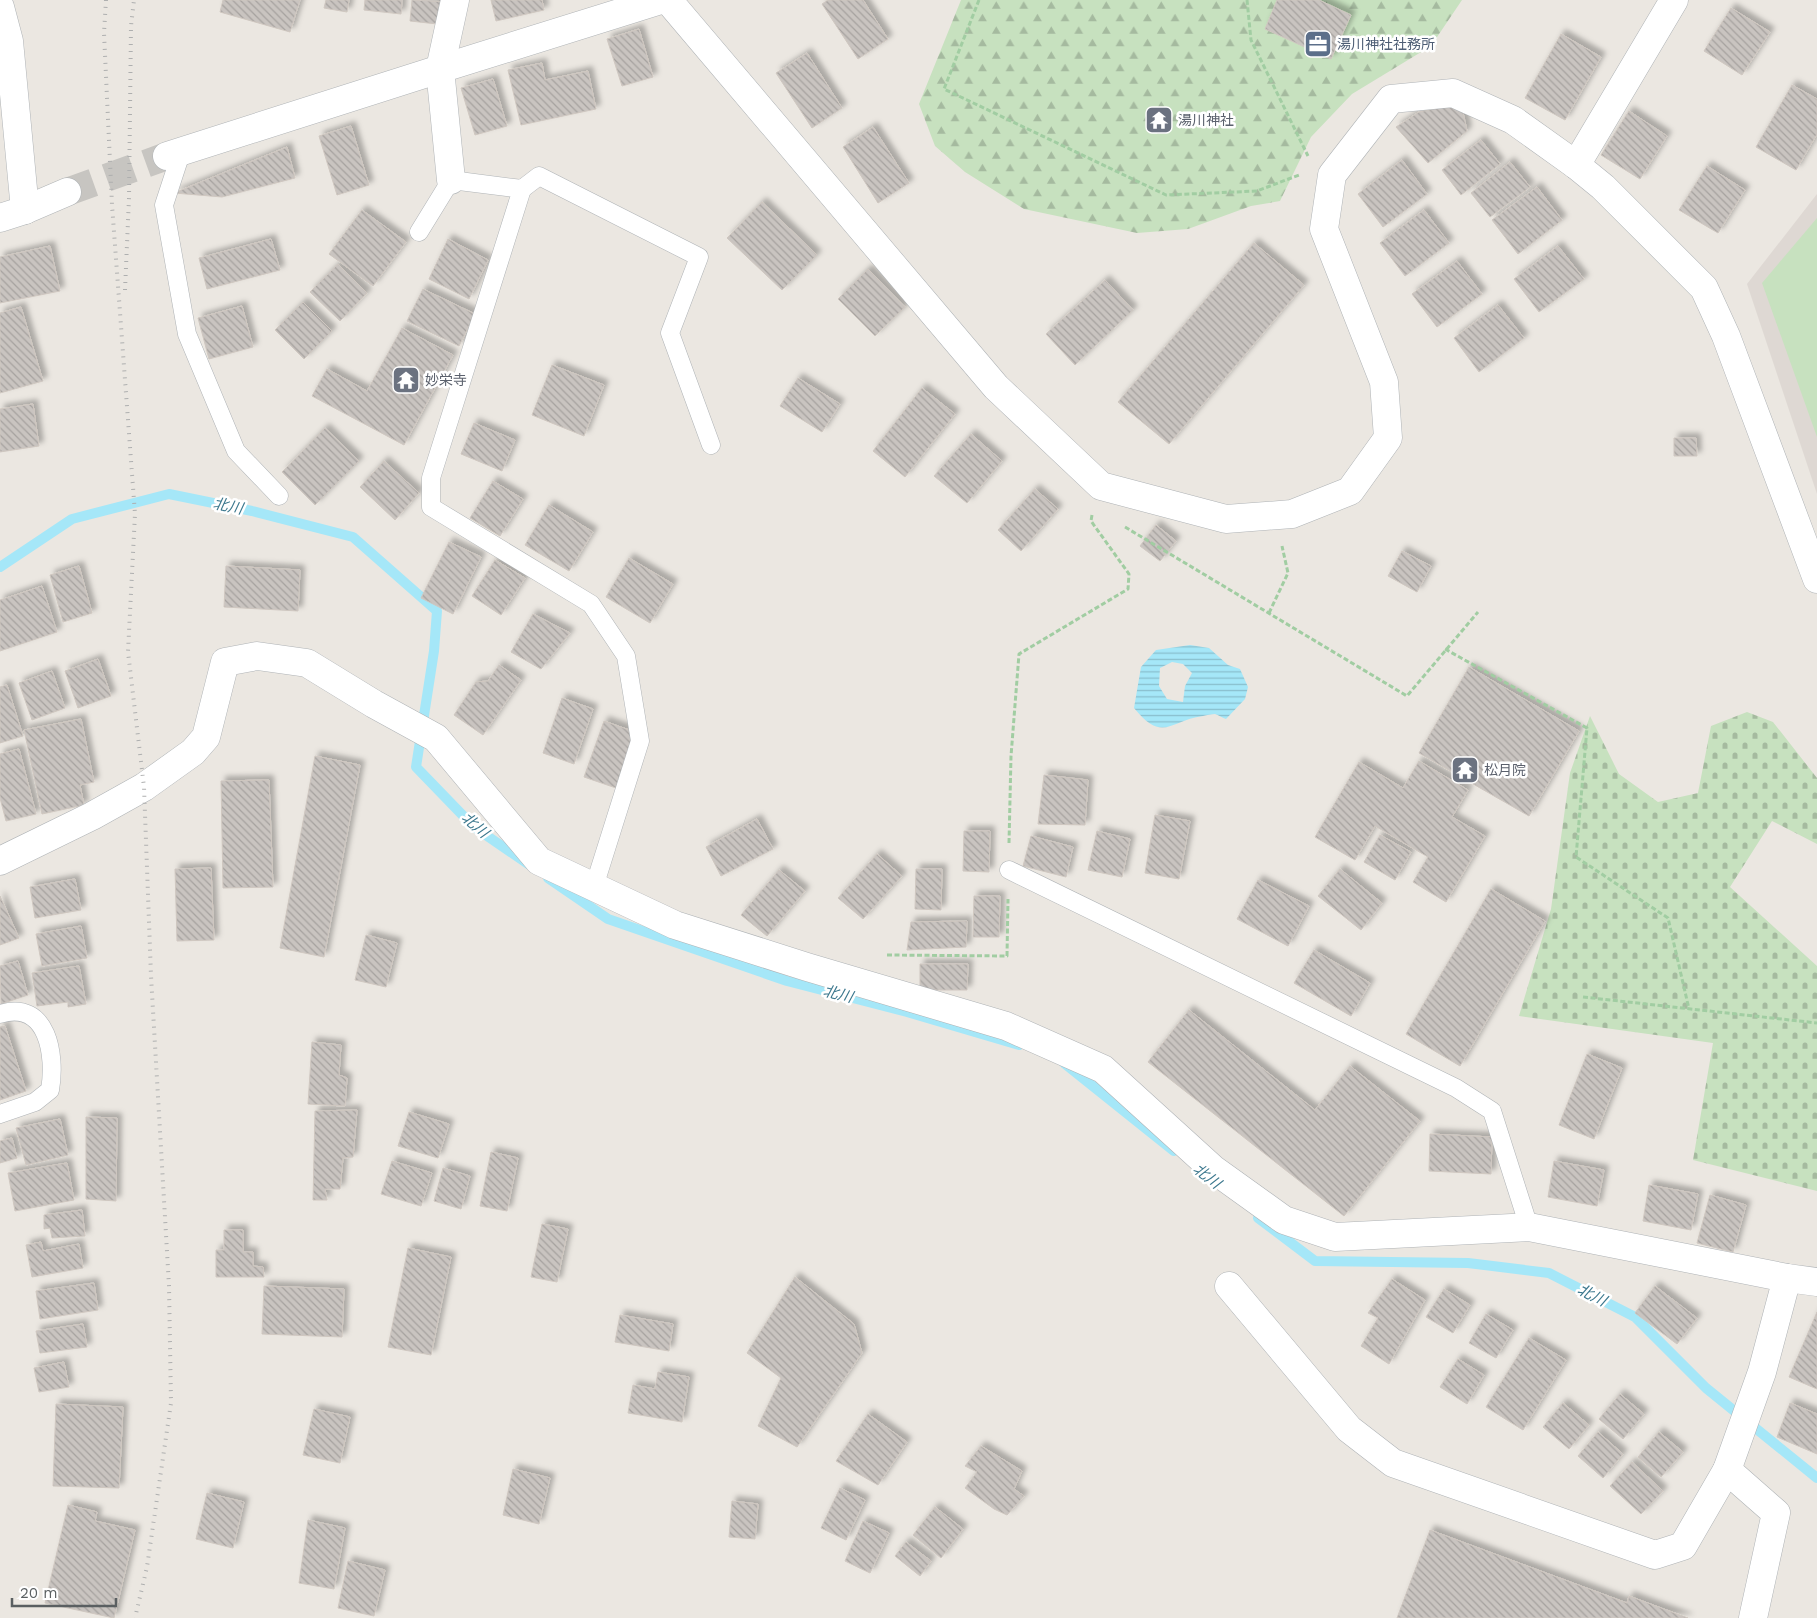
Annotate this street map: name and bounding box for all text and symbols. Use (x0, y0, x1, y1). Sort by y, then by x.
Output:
office icon: 湯川神社社務所 (1303, 29, 1333, 59)
place label: 湯川神社社務所 (1337, 36, 1435, 52)
temple icon: 湯川神社 (1144, 105, 1174, 135)
place label: 湯川神社 (1178, 112, 1234, 128)
temple icon: 妙栄寺 (391, 365, 421, 395)
place label: 妙栄寺 (425, 372, 467, 388)
water label: 北川 (212, 494, 246, 518)
temple icon: 松月院 (1450, 755, 1480, 785)
place label: 松月院 (1484, 762, 1526, 778)
water label: 北川 (458, 808, 494, 843)
water label: 北川 (821, 982, 857, 1007)
water label: 北川 (1190, 1160, 1226, 1194)
water label: 北川 (1575, 1280, 1611, 1311)
scale bar (12, 1576, 116, 1608)
text: 20 m (20, 1584, 58, 1602)

